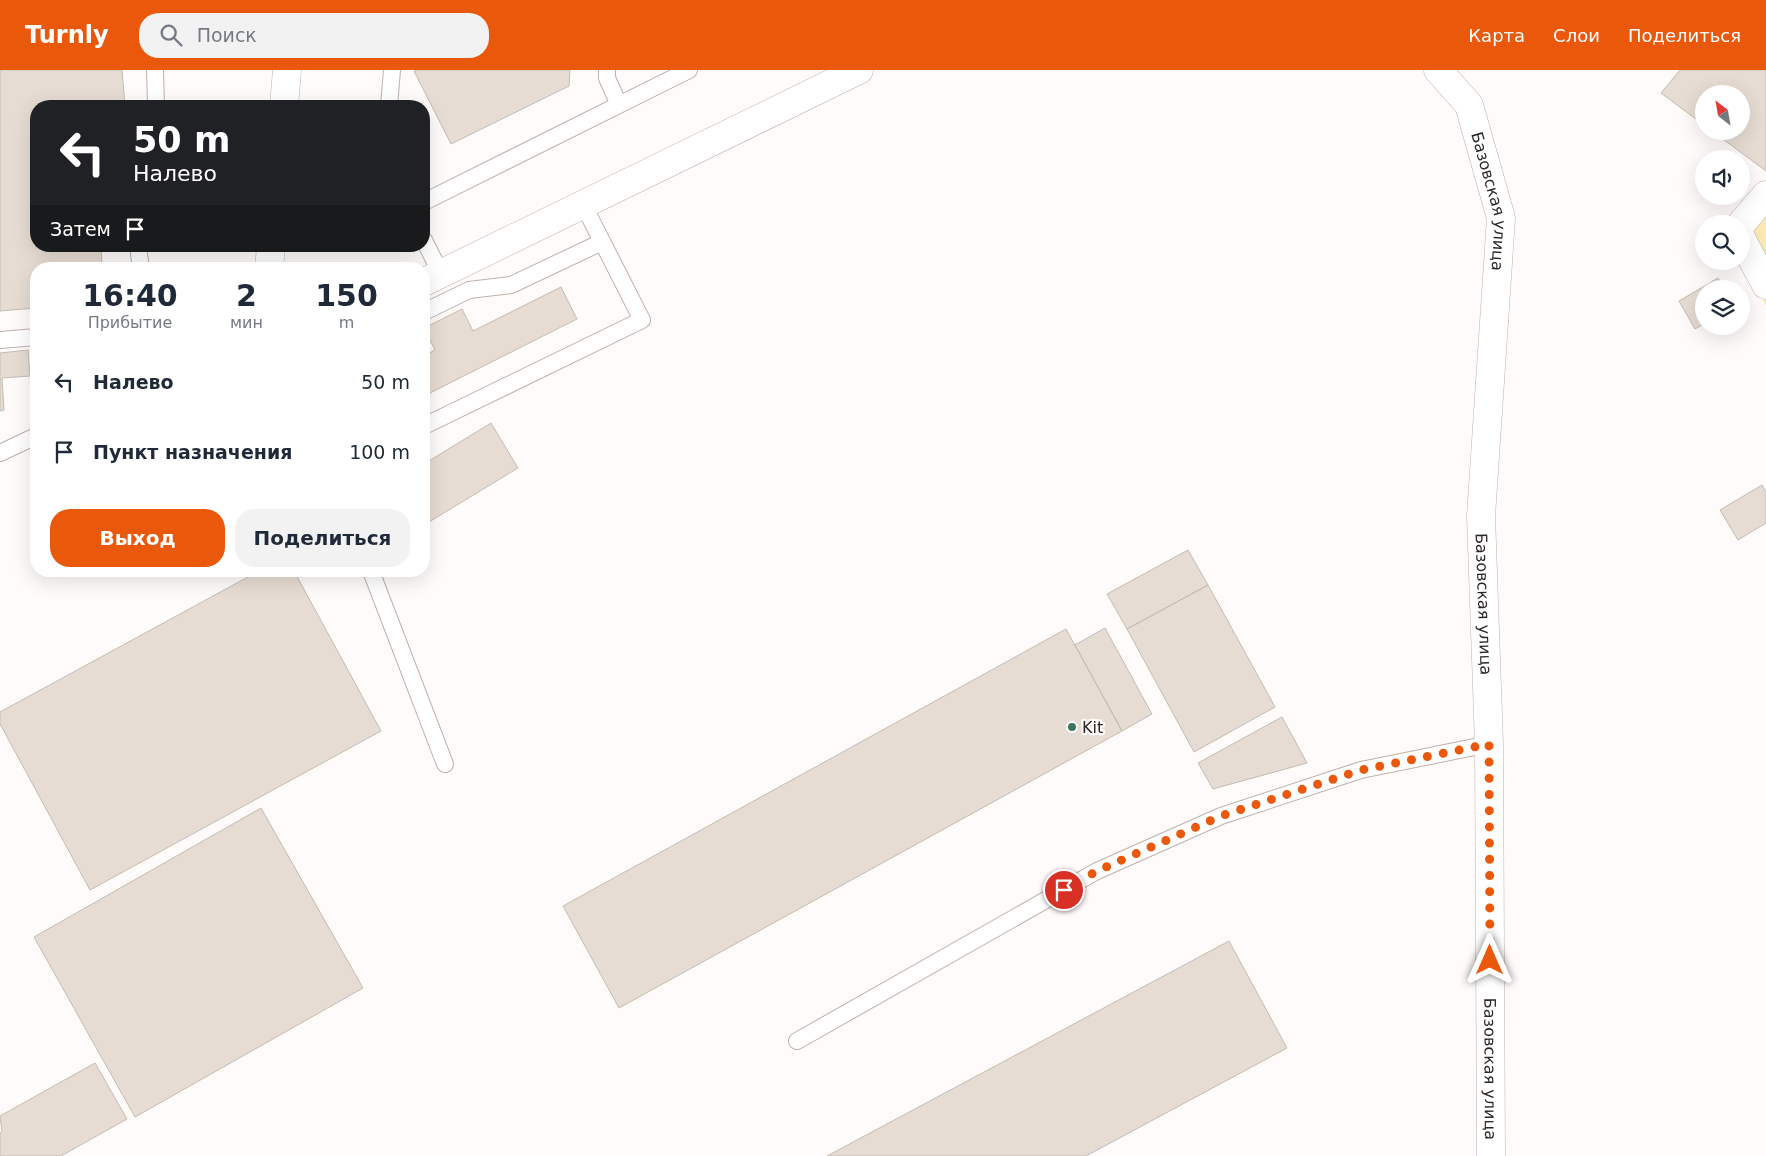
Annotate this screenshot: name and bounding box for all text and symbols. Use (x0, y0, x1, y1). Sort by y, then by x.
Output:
search box (139, 13, 489, 58)
text: Turnly (25, 21, 109, 49)
icon: search (157, 21, 185, 49)
text: Поиск (197, 24, 257, 46)
text: Карта (1468, 25, 1525, 46)
text: Слои (1553, 25, 1600, 46)
text: Поделиться (1628, 25, 1741, 46)
north arrow (1695, 85, 1750, 140)
map controls (1695, 85, 1750, 335)
icon: left (50, 120, 115, 185)
text: 50 m (133, 120, 230, 160)
street label: Базовская улица (1467, 130, 1510, 271)
button: sound (1695, 150, 1750, 205)
text: Налево (133, 161, 217, 186)
icon: arrive (121, 215, 149, 243)
button: search (1695, 215, 1750, 270)
text: Затем (50, 218, 111, 240)
text: 16:40 (82, 278, 178, 313)
text: 2 (236, 278, 257, 313)
text: 150 (315, 278, 378, 313)
button: layers (1695, 280, 1750, 335)
text: Прибытие (88, 313, 172, 332)
text: мин (230, 313, 263, 332)
text: m (339, 313, 354, 332)
icon: left (50, 368, 78, 396)
text: Налево (93, 371, 174, 393)
text: 50 m (361, 371, 410, 393)
icon: arrive (50, 438, 78, 466)
text: Пункт назначения (93, 441, 292, 463)
text: 100 m (349, 441, 410, 463)
button: Выход (50, 509, 225, 567)
button: Поделиться (235, 509, 410, 567)
street label: Базовская улица (1472, 533, 1496, 676)
place label: Kit (1082, 718, 1103, 737)
marker: Kit (1066, 721, 1078, 733)
pin (1043, 869, 1085, 911)
icon: arrive (1050, 876, 1078, 904)
position arrow (1463, 933, 1515, 985)
street label: Базовская улица (1480, 998, 1500, 1140)

